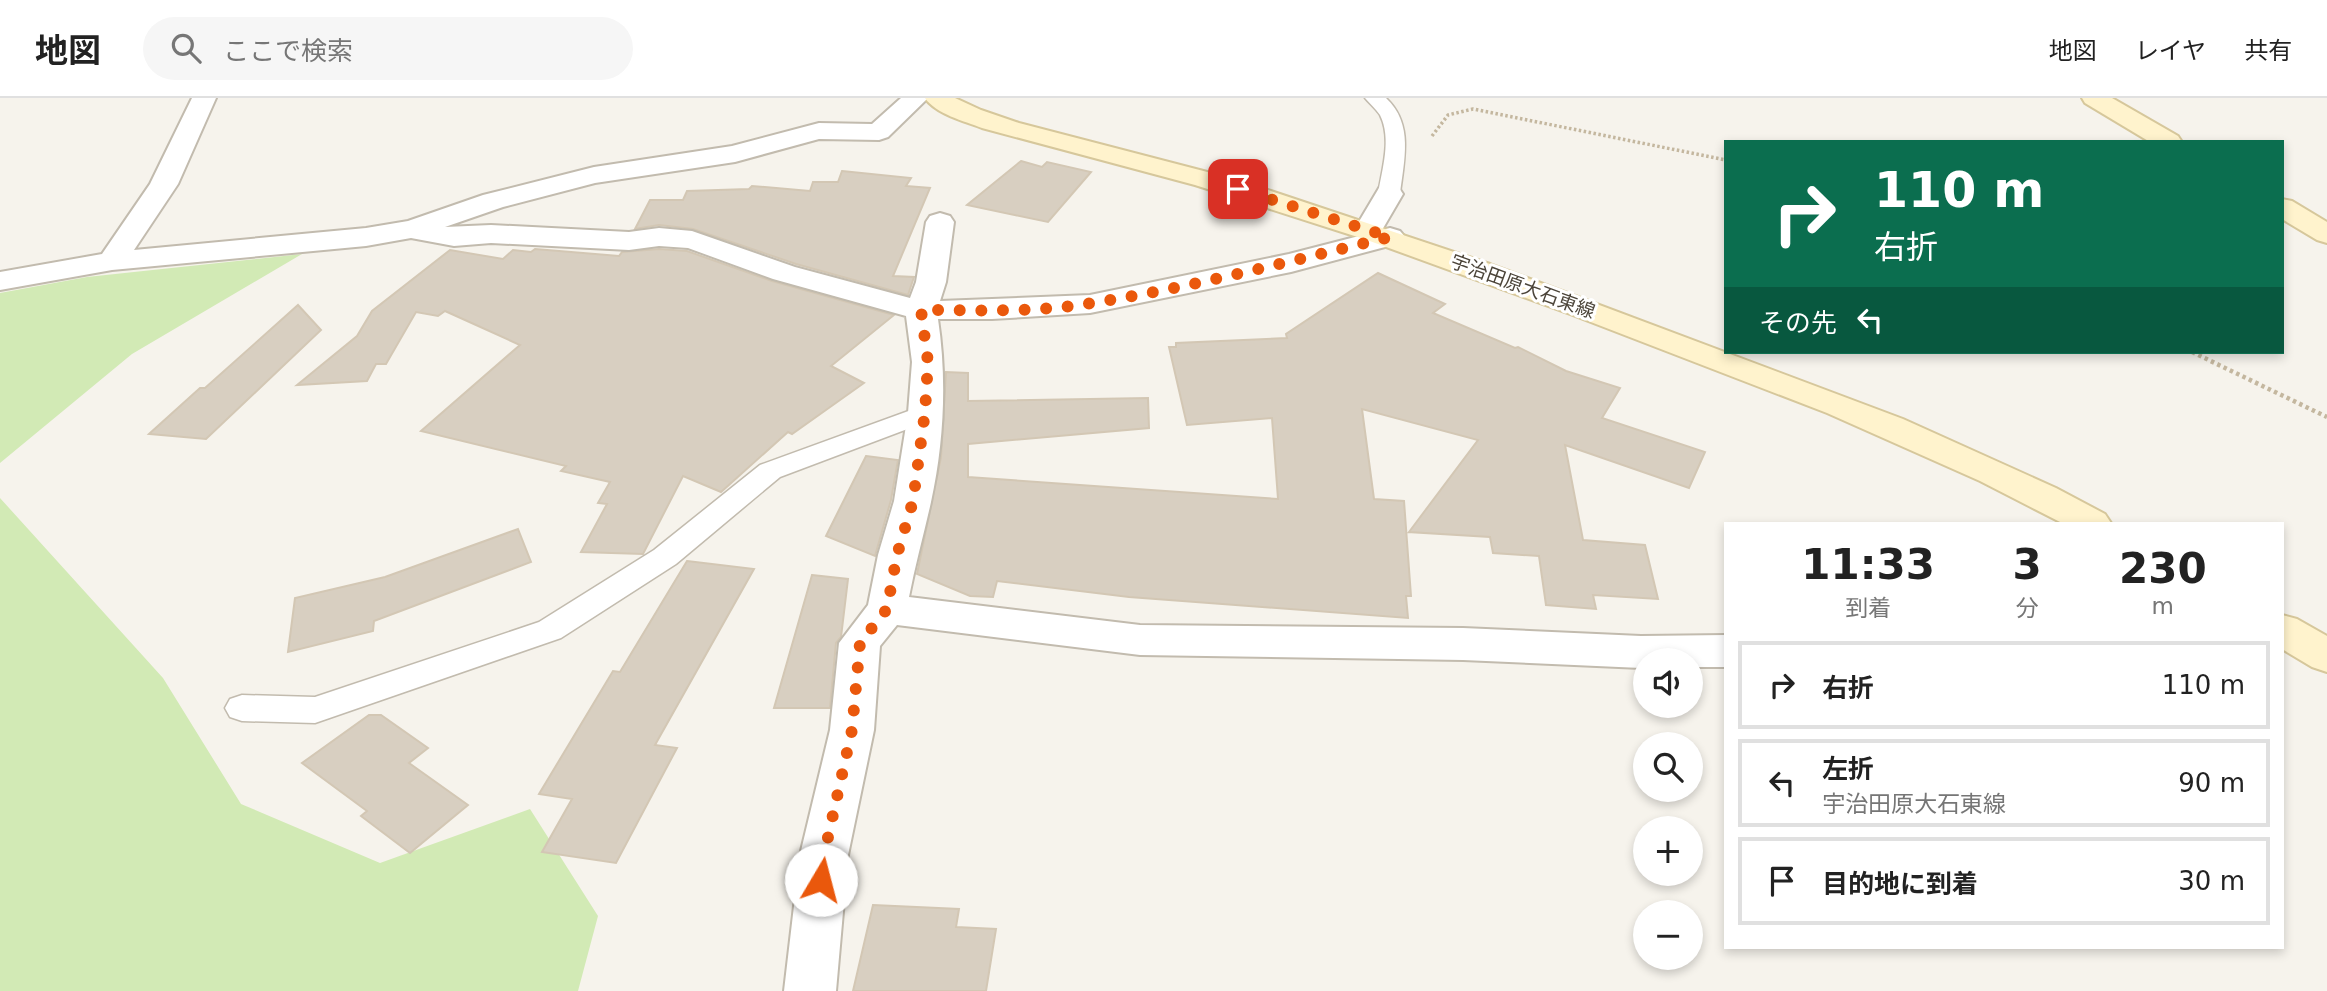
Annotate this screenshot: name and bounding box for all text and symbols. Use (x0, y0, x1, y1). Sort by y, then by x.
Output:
search box (143, 17, 633, 80)
icon: search (167, 29, 205, 67)
text: 地図 (35, 31, 101, 70)
text: ここで検索 (223, 36, 353, 66)
text: 地図 (2049, 37, 2097, 65)
text: レイヤ (2135, 37, 2206, 65)
text: 共有 (2244, 37, 2292, 65)
pin (1208, 159, 1268, 219)
text: 110 m (1874, 162, 2044, 219)
icon: right (1759, 168, 1850, 259)
icon: arrive (1219, 170, 1257, 208)
text: 右折 (1874, 228, 1938, 266)
street label: 宇治田原大石東線 (1448, 250, 1598, 322)
icon: left (1851, 301, 1889, 339)
text: その先 (1759, 308, 1837, 338)
text: 11:33 (1801, 540, 1935, 589)
text: 3 (2012, 540, 2042, 589)
text: 230 (2119, 544, 2207, 593)
text: m (2152, 593, 2174, 619)
text: 到着 (1845, 595, 1891, 621)
text: 分 (2016, 595, 2039, 621)
map controls (1633, 648, 1703, 970)
button: sound (1633, 648, 1703, 718)
icon: right (1763, 666, 1801, 704)
text: 110 m (2162, 670, 2245, 700)
text: 右折 (1822, 673, 1874, 703)
button: search (1633, 732, 1703, 802)
text: 左折 (1822, 754, 1874, 784)
icon: left (1763, 764, 1801, 802)
text: 90 m (2178, 768, 2245, 798)
text: 宇治田原大石東線 (1822, 791, 2006, 817)
button: + (1633, 816, 1703, 886)
position arrow (784, 843, 858, 917)
icon: arrive (1763, 862, 1801, 900)
text: 30 m (2178, 866, 2245, 896)
text: 目的地に到着 (1822, 869, 1978, 899)
button: − (1633, 900, 1703, 970)

